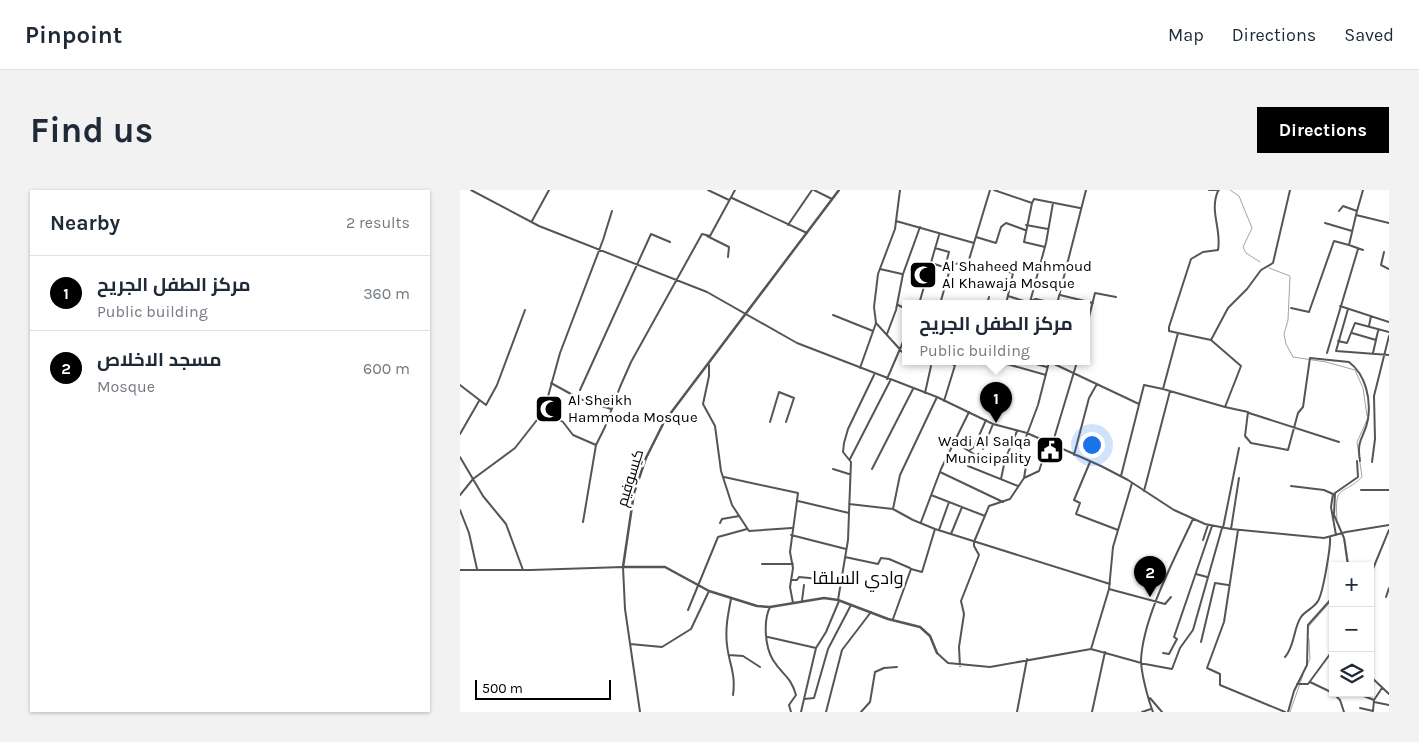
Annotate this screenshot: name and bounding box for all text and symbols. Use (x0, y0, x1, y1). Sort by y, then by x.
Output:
text: Pinpoint (25, 21, 122, 49)
text: Map (1168, 24, 1204, 46)
text: Directions (1232, 24, 1316, 46)
text: Saved (1344, 24, 1394, 46)
button: Directions (1257, 107, 1389, 153)
text: Find us (30, 110, 153, 151)
text: Nearby (50, 211, 120, 235)
text: 2 results (346, 213, 410, 232)
place label: Al Shaheed Mahmoud Al Khawaja Mosque (942, 257, 1092, 292)
mosque icon: Al Shaheed Mahmoud Al Khawaja Mosque (908, 260, 938, 290)
text: مركز الطفل الجريح (97, 274, 251, 296)
text: 1 (63, 284, 69, 303)
text: 360 m (363, 284, 410, 303)
popup (902, 300, 1090, 365)
text: Public building (97, 302, 208, 321)
text: مركز الطفل الجريح (919, 313, 1073, 335)
text: Public building (919, 341, 1030, 360)
text: مسجد الاخلاص (97, 349, 222, 371)
text: 2 (61, 359, 71, 378)
text: 600 m (363, 359, 410, 378)
text: Mosque (97, 377, 155, 396)
pin: 1 (980, 382, 1012, 423)
place label: Al Sheikh Hammoda Mosque (568, 391, 698, 426)
mosque icon: Al Sheikh Hammoda Mosque (534, 394, 564, 424)
place label: Wadi Al Salqa Municipality (938, 432, 1031, 467)
your location (1079, 432, 1105, 458)
public building icon: Wadi Al Salqa Municipality (1035, 435, 1065, 465)
street label: كيسوفيم (613, 447, 648, 509)
pin: 2 (1134, 556, 1166, 597)
map controls (1329, 562, 1374, 697)
button: + (1329, 562, 1374, 607)
district label: وادي السلقا (812, 567, 904, 592)
button: − (1329, 607, 1374, 652)
button: layers (1329, 652, 1374, 697)
scale bar (475, 677, 611, 700)
text: 500 m (482, 680, 523, 697)

